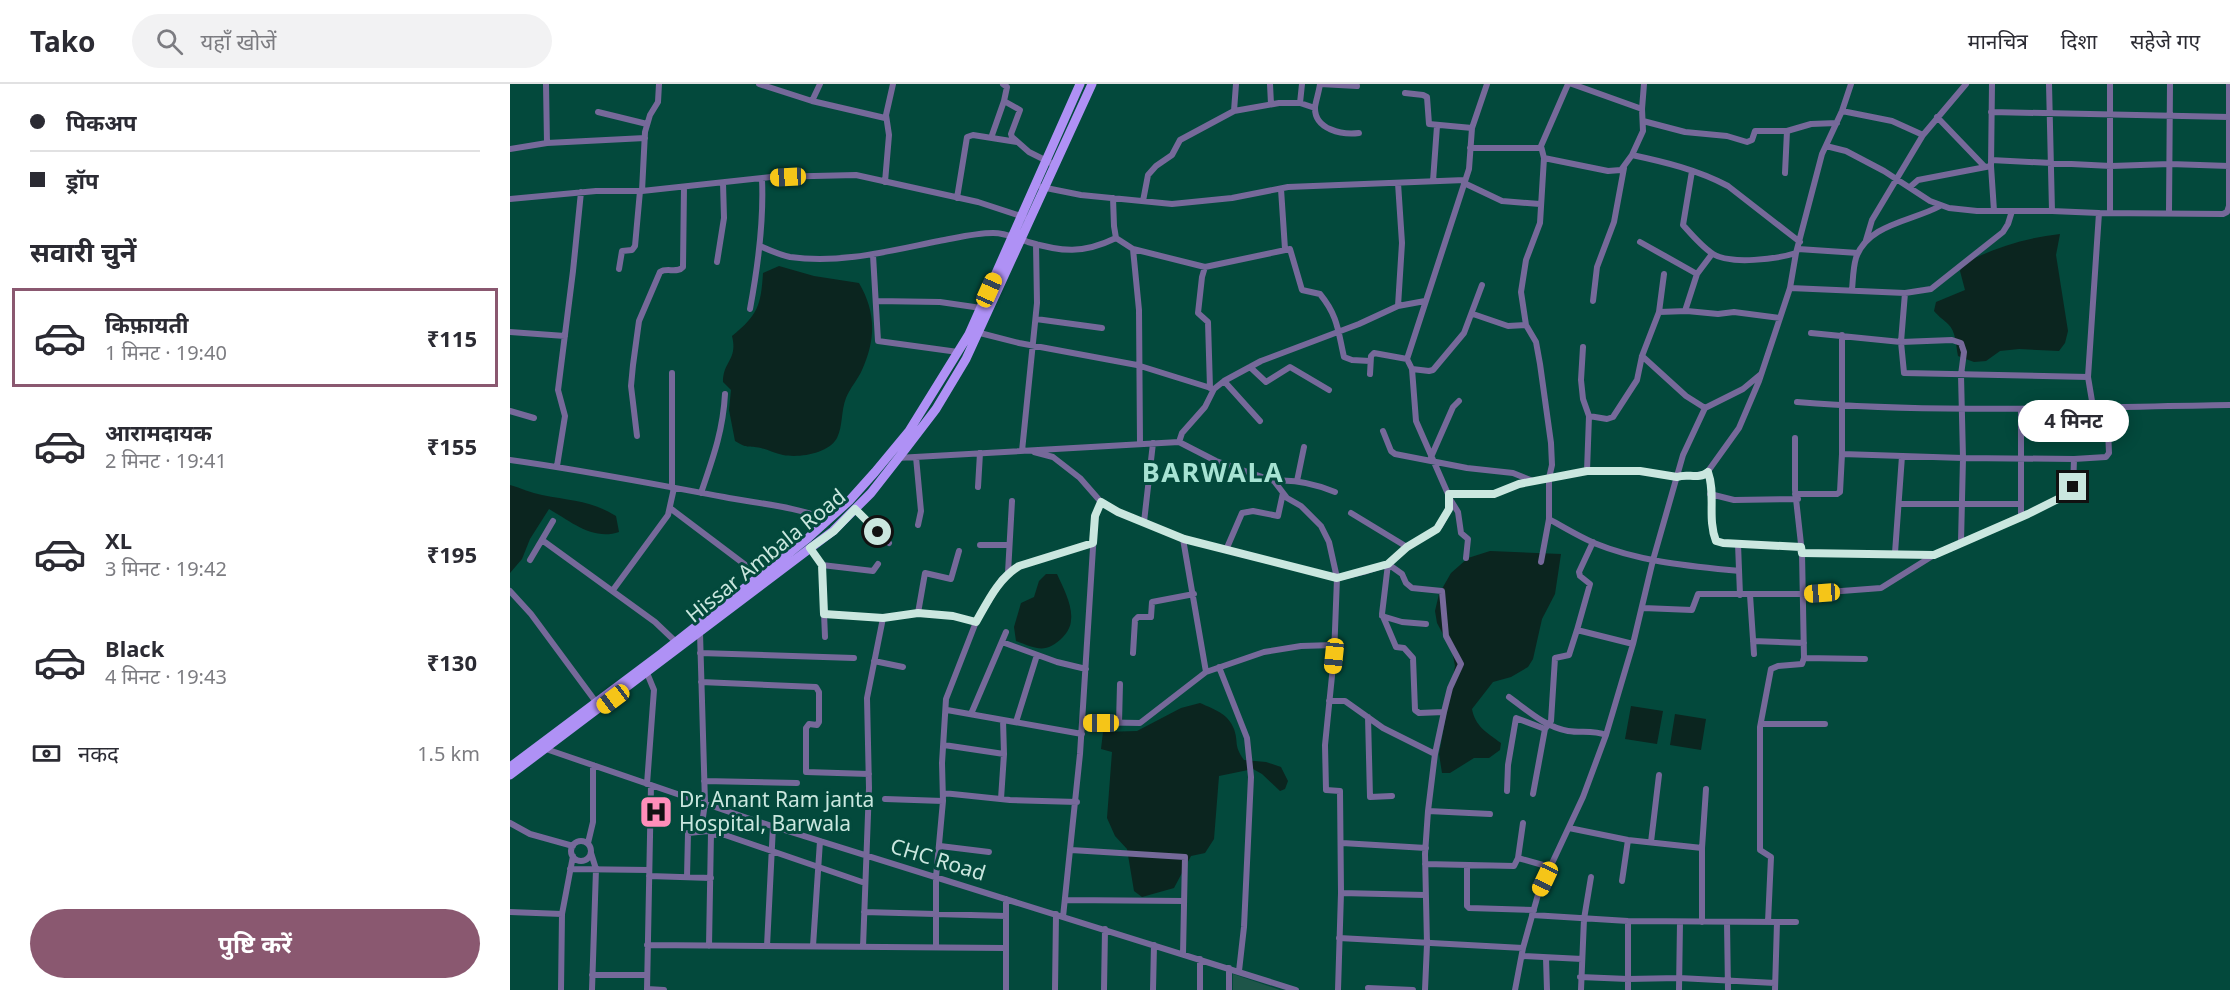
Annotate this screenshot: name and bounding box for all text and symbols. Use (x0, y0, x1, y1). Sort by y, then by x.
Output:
search box (132, 14, 552, 68)
text: Tako (30, 22, 96, 60)
icon: search (153, 25, 186, 58)
text: यहाँ खोजें (201, 26, 276, 56)
text: मानचित्र (1968, 27, 2028, 55)
text: दिशा (2061, 27, 2097, 55)
text: सहेजे गए (2130, 27, 2200, 55)
text: पिकअप (66, 107, 137, 137)
text: ड्रॉप (66, 165, 99, 195)
car (770, 167, 806, 187)
text: सवारी चुनें (30, 233, 136, 270)
car (973, 270, 1005, 310)
text: किफ़ायती (105, 309, 189, 339)
icon: car (33, 311, 87, 365)
text: ₹115 (427, 323, 477, 353)
text: 1 मिनट · 19:40 (105, 339, 227, 366)
callout: 4 मिनट (2018, 400, 2128, 442)
text: 4 मिनट (2044, 407, 2103, 434)
text: आरामदायक (105, 417, 212, 447)
icon: car (33, 419, 87, 473)
text: ₹155 (427, 431, 477, 461)
text: 2 मिनट · 19:41 (105, 447, 227, 474)
district label: BARWALA (1142, 453, 1284, 490)
route end (2059, 473, 2086, 500)
street label: Hissar Ambala Road (680, 482, 851, 628)
route start (864, 518, 891, 545)
text: XL (105, 525, 132, 555)
icon: car (33, 527, 87, 581)
text: ₹195 (427, 539, 477, 569)
text: 3 मिनट · 19:42 (105, 555, 227, 582)
car (1803, 583, 1841, 603)
text: Black (105, 633, 164, 663)
icon: car (33, 635, 87, 689)
car (1323, 637, 1345, 675)
text: ₹130 (427, 647, 477, 677)
text: 4 मिनट · 19:43 (105, 663, 227, 690)
car (593, 681, 633, 717)
car (1083, 714, 1119, 732)
icon: cash (30, 737, 63, 770)
text: नकद (78, 738, 119, 768)
text: 1.5 km (417, 740, 480, 767)
place label: Dr. Anant Ram janta Hospital, Barwala (679, 785, 874, 837)
hospital icon: Dr. Anant Ram janta Hospital, Barwala (638, 794, 674, 830)
street label: CHC Road (887, 831, 989, 887)
car (1529, 859, 1561, 899)
button: पुष्टि करें (30, 909, 480, 978)

